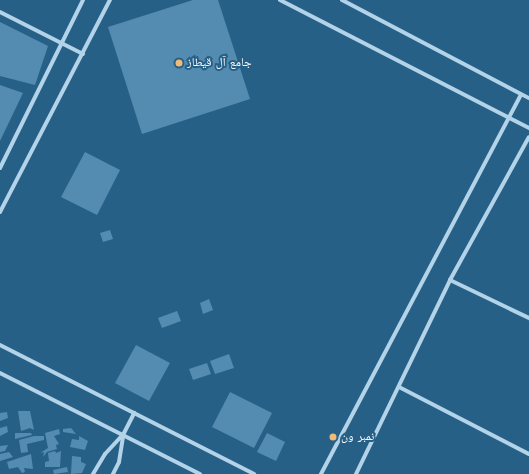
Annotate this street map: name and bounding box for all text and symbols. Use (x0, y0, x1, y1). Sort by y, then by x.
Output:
place label: جامع آل قيطاز (187, 56, 252, 70)
marker: جامع آل قيطاز (174, 58, 184, 68)
place label: نمبر ون (341, 430, 374, 444)
marker: نمبر ون (328, 432, 338, 442)

